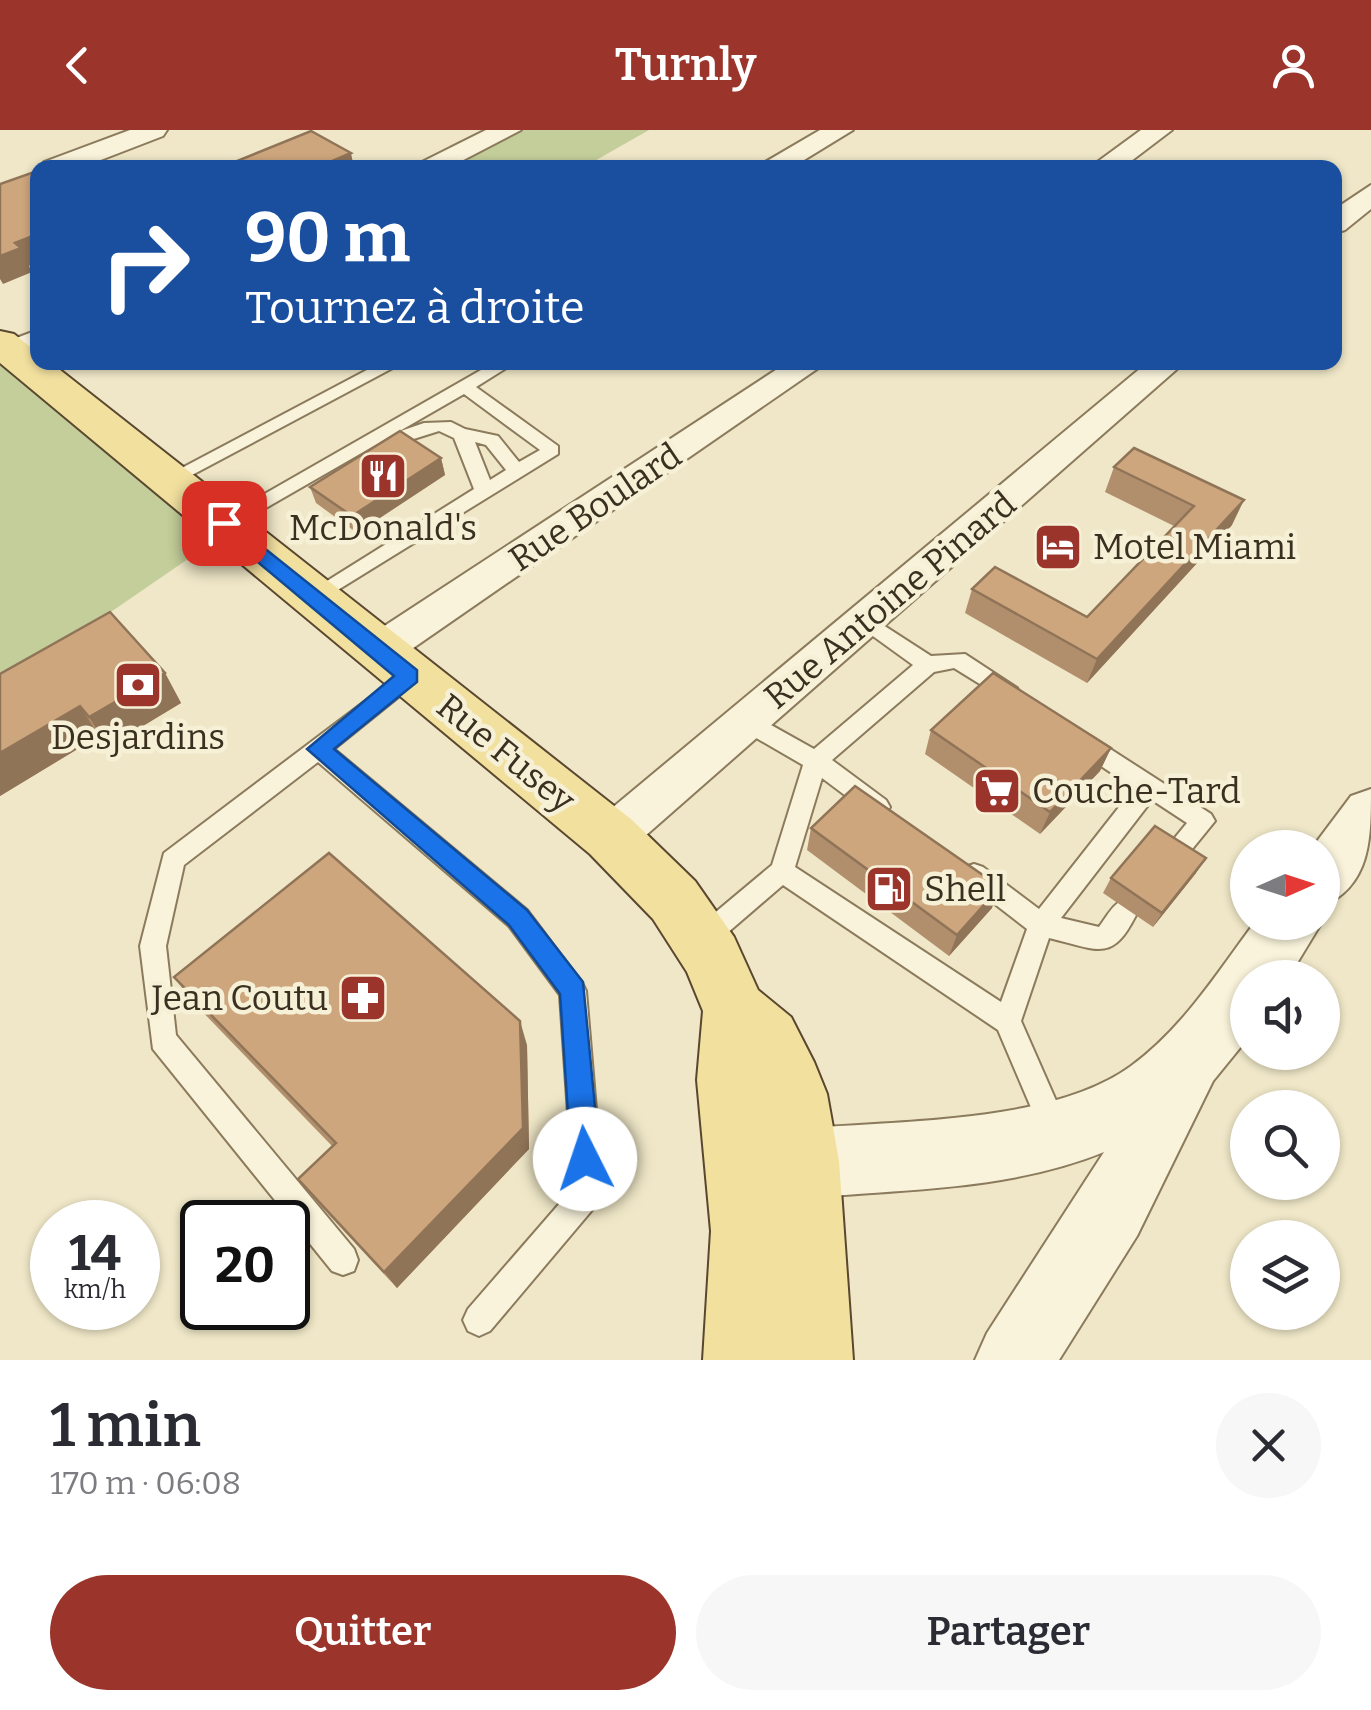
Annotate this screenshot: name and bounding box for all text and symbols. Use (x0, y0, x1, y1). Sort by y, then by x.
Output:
icon: back (50, 38, 105, 93)
text: Turnly (615, 38, 756, 92)
icon: person (1266, 38, 1321, 93)
text: 90 m (245, 196, 410, 280)
icon: right (80, 200, 210, 330)
text: Tournez à droite (245, 281, 585, 335)
street label: Rue Boulard (501, 434, 689, 580)
restaurant icon: McDonald's (357, 450, 409, 502)
pin (182, 481, 267, 566)
street label: Rue Antoine Pinard (756, 483, 1024, 717)
icon: arrive (197, 496, 252, 551)
place label: McDonald's (289, 507, 477, 549)
hotel icon: Motel Miami (1032, 521, 1084, 573)
place label: Motel Miami (1093, 526, 1296, 568)
bank icon: Desjardins (112, 659, 164, 711)
street label: Rue Fusey (429, 685, 584, 822)
place label: Desjardins (51, 716, 225, 758)
supermarket icon: Couche-Tard (971, 765, 1023, 817)
place label: Couche-Tard (1032, 770, 1241, 812)
north arrow (1230, 830, 1340, 940)
map controls (1230, 830, 1340, 1330)
fuel station icon: Shell (863, 863, 915, 915)
place label: Shell (924, 868, 1006, 910)
button: sound (1230, 960, 1340, 1070)
pharmacy icon: Jean Coutu (337, 972, 389, 1024)
place label: Jean Coutu (151, 977, 328, 1019)
button: search (1230, 1090, 1340, 1200)
position arrow (533, 1107, 637, 1211)
speed limit sign: 20 (180, 1200, 310, 1330)
button: layers (1230, 1220, 1340, 1330)
text: 14 (69, 1223, 121, 1283)
text: km/h (64, 1275, 126, 1305)
text: 1 min (50, 1390, 201, 1462)
button: close (1216, 1393, 1321, 1498)
text: 170 m · 06:08 (50, 1464, 241, 1502)
button: Quitter (50, 1575, 676, 1690)
button: Partager (696, 1575, 1321, 1690)

